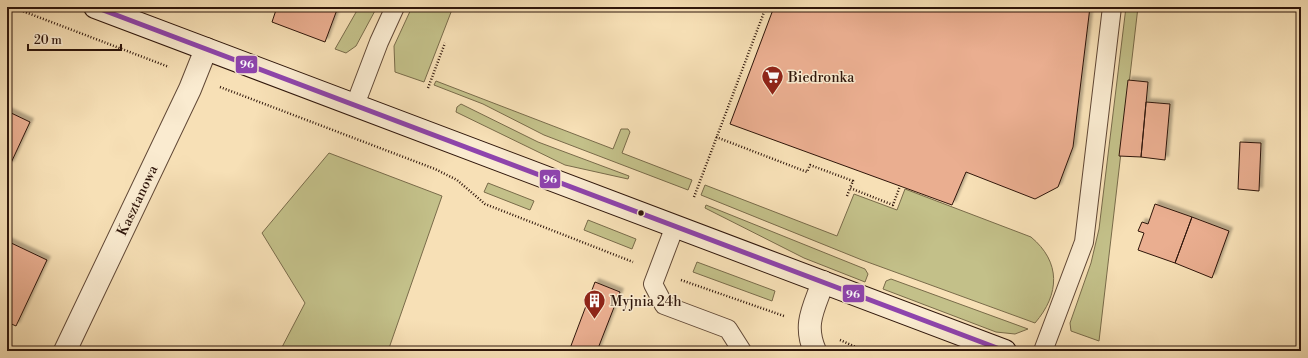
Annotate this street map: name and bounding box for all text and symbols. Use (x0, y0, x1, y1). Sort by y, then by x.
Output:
scale bar (28, 26, 121, 52)
text: 20 m (34, 33, 62, 48)
line badge: 96 (235, 55, 258, 74)
text: 96 (240, 58, 254, 72)
supermarket icon: Biedronka (759, 64, 785, 97)
place label: Biedronka (787, 69, 855, 87)
street label: Kasztanowa (113, 162, 163, 239)
line badge: 96 (539, 169, 561, 189)
text: 96 (543, 173, 557, 187)
unlabelled marker (636, 208, 646, 218)
line badge: 96 (842, 284, 865, 303)
building icon: Myjnia 24h (581, 288, 607, 321)
text: 96 (846, 288, 860, 302)
place label: Myjnia 24h (610, 293, 682, 311)

